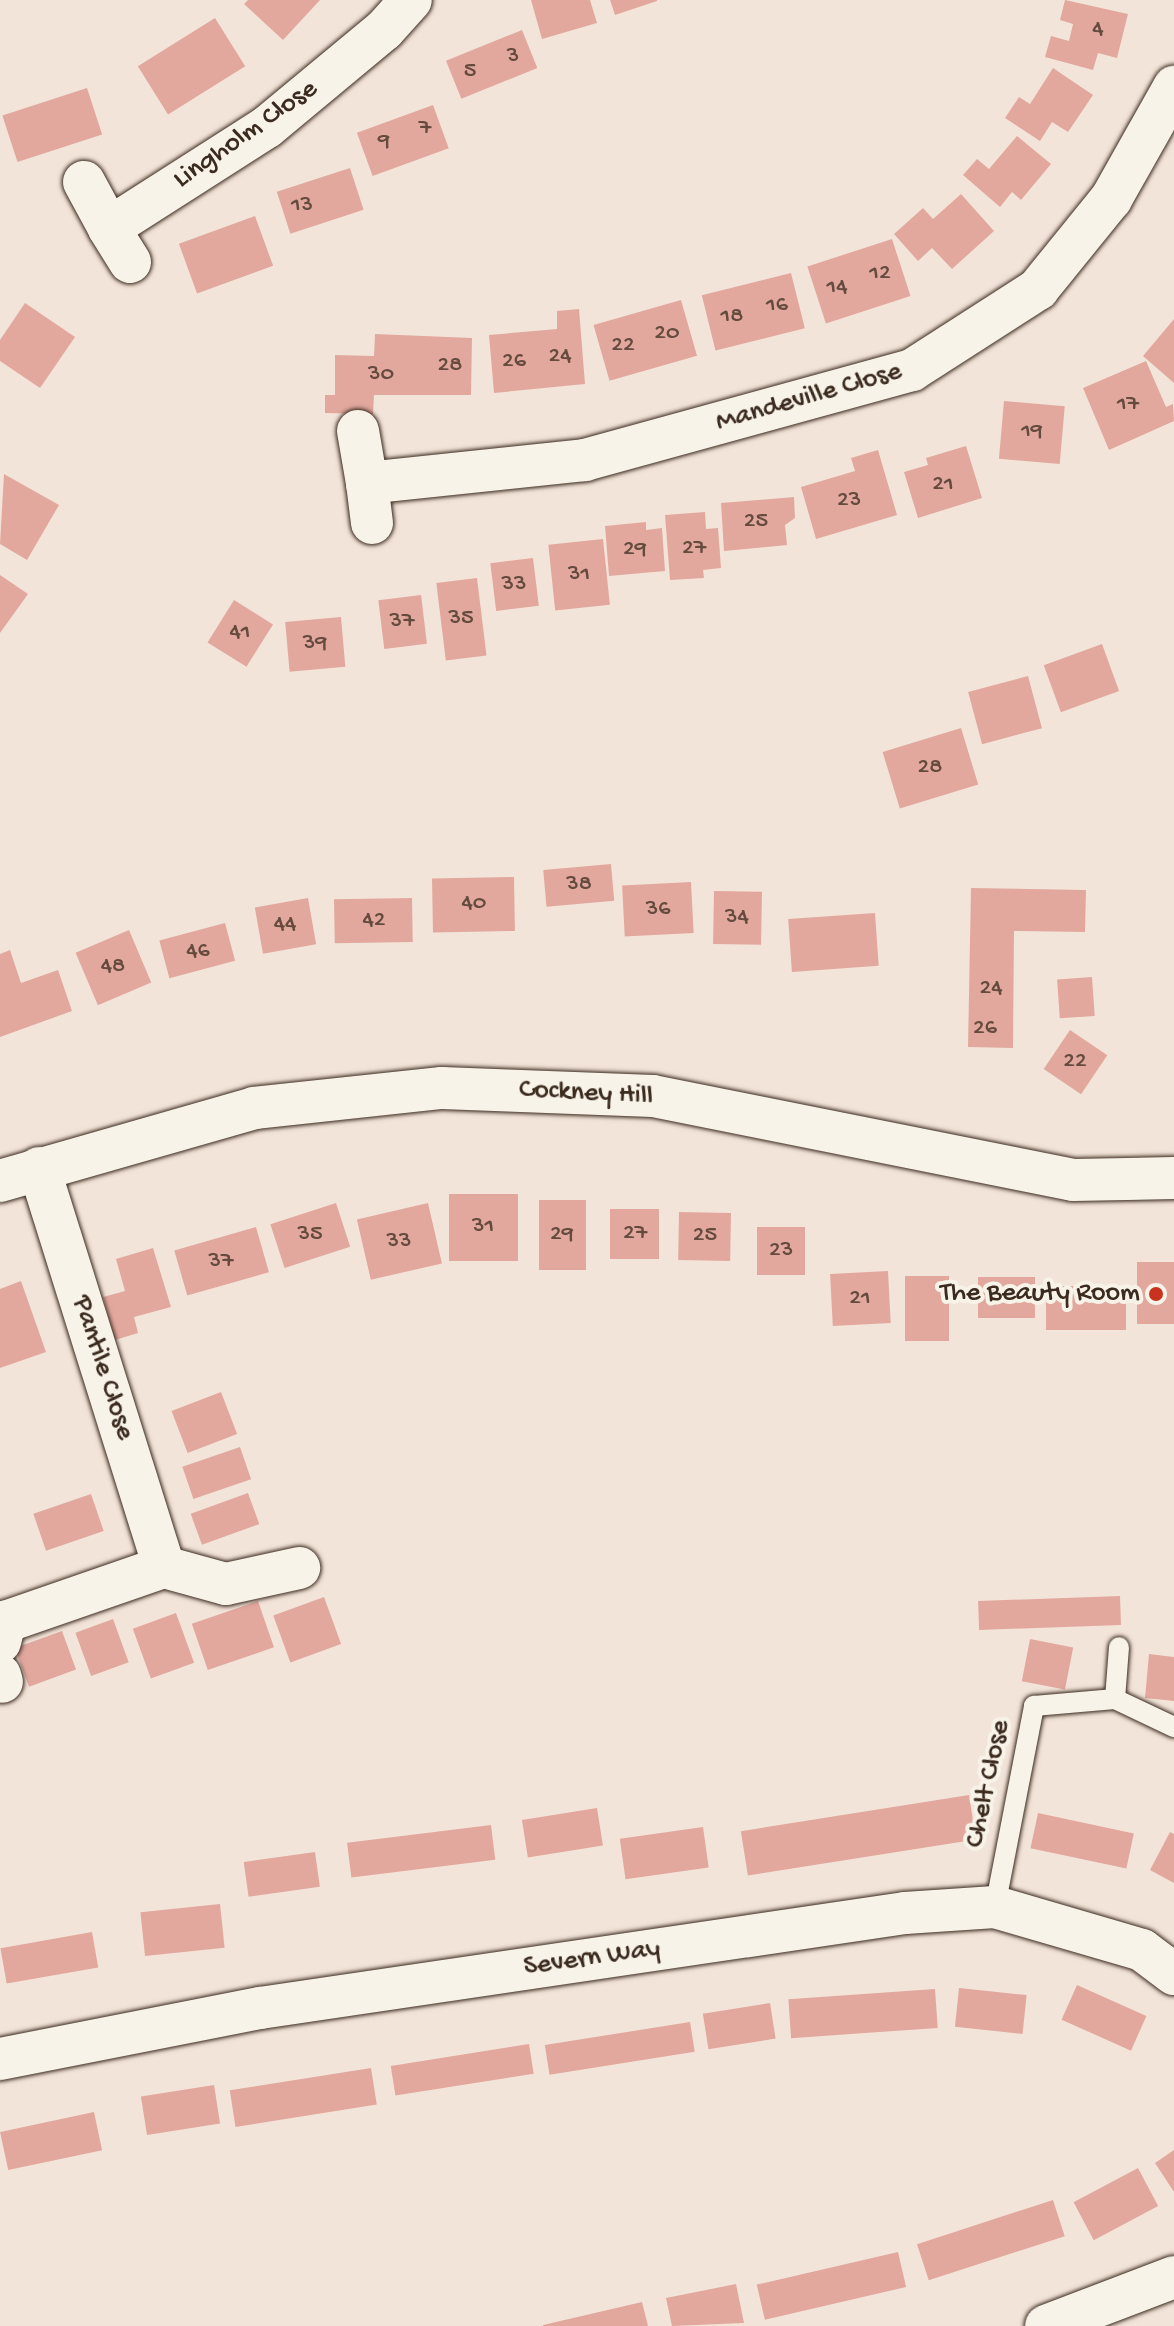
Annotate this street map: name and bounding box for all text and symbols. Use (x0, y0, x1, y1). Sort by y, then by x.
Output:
house number: 4 (1092, 16, 1104, 44)
house number: 3 (507, 43, 519, 71)
house number: 5 (464, 58, 476, 86)
street label: Lingholm Close (167, 73, 325, 197)
house number: 7 (419, 115, 431, 143)
house number: 9 (378, 128, 390, 156)
house number: 13 (291, 192, 313, 220)
house number: 12 (869, 260, 891, 288)
house number: 14 (826, 274, 848, 302)
house number: 16 (766, 292, 788, 320)
house number: 18 (721, 303, 743, 331)
house number: 20 (654, 320, 680, 348)
house number: 22 (611, 332, 635, 360)
house number: 24 (548, 343, 572, 371)
house number: 26 (502, 348, 526, 376)
house number: 28 (438, 352, 462, 380)
street label: Mandeville Close (712, 355, 906, 441)
house number: 30 (368, 361, 394, 389)
house number: 17 (1117, 391, 1139, 419)
house number: 19 (1021, 418, 1043, 446)
house number: 21 (932, 471, 954, 499)
house number: 23 (837, 487, 861, 515)
house number: 25 (744, 508, 768, 536)
house number: 27 (682, 535, 706, 563)
house number: 29 (623, 536, 647, 564)
house number: 31 (568, 561, 590, 589)
house number: 33 (502, 571, 526, 599)
house number: 35 (448, 605, 474, 633)
house number: 37 (390, 608, 414, 636)
house number: 41 (229, 619, 251, 647)
house number: 39 (303, 630, 327, 658)
house number: 28 (918, 754, 942, 782)
house number: 38 (566, 871, 592, 899)
house number: 40 (462, 890, 486, 918)
house number: 36 (646, 896, 670, 924)
house number: 34 (725, 904, 749, 932)
house number: 42 (362, 907, 386, 935)
house number: 44 (274, 911, 296, 939)
house number: 46 (186, 938, 210, 966)
house number: 48 (101, 953, 125, 981)
house number: 24 (979, 975, 1003, 1003)
house number: 26 (973, 1015, 997, 1043)
house number: 22 (1063, 1048, 1087, 1076)
street label: Cockney Hill (518, 1074, 654, 1114)
house number: 31 (472, 1213, 494, 1241)
house number: 27 (623, 1220, 647, 1248)
house number: 35 (297, 1221, 323, 1249)
house number: 29 (550, 1221, 574, 1249)
house number: 25 (693, 1222, 717, 1250)
house number: 33 (387, 1228, 411, 1256)
house number: 23 (769, 1237, 793, 1265)
house number: 37 (209, 1248, 233, 1276)
place label: The Beauty Room (940, 1277, 1140, 1311)
house number: 21 (849, 1285, 871, 1313)
marker: The Beauty Room (1147, 1285, 1165, 1303)
street label: Pantile Close (63, 1292, 141, 1444)
street label: Chelt Close (959, 1717, 1019, 1851)
street label: Severn Way (522, 1933, 662, 1985)

